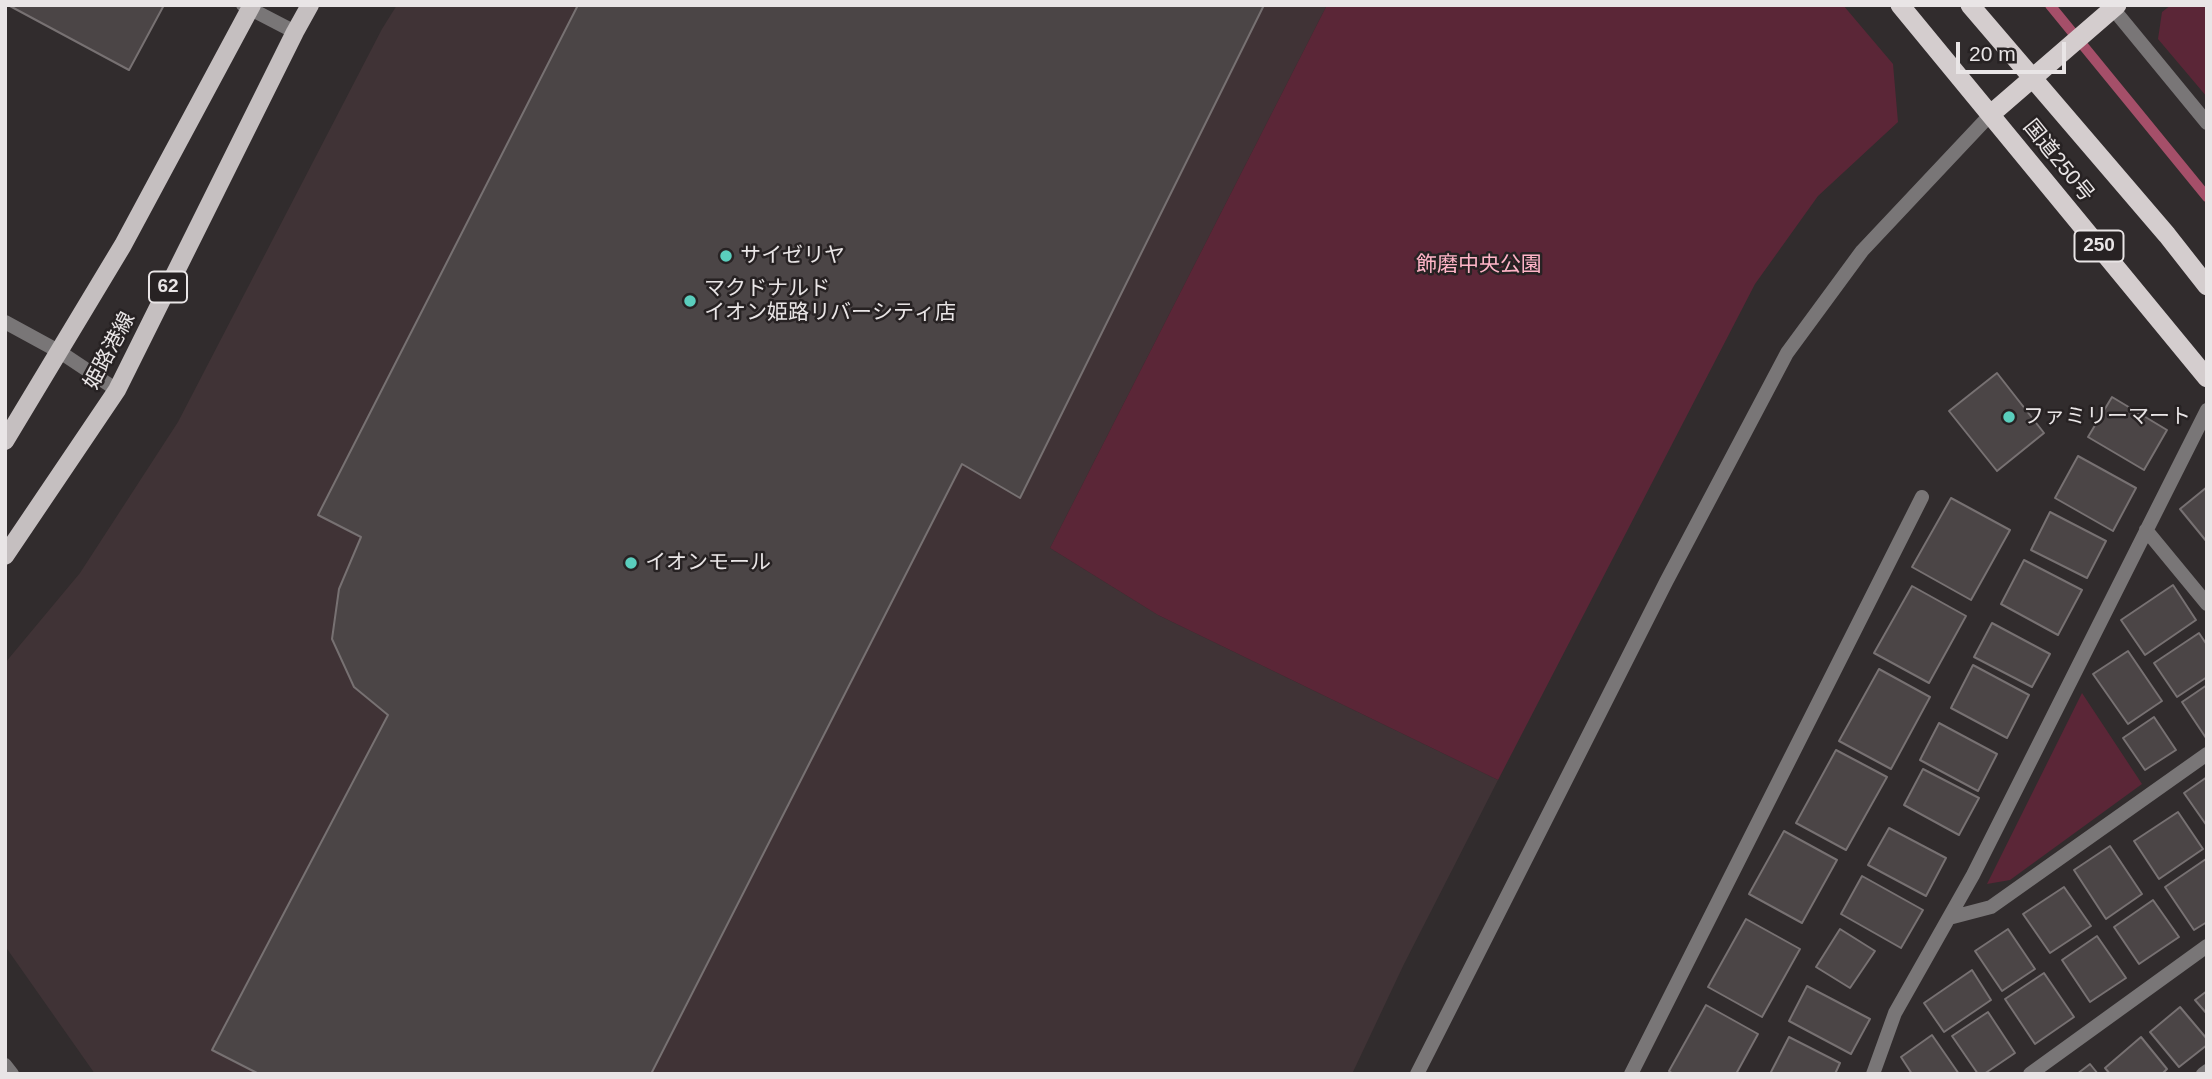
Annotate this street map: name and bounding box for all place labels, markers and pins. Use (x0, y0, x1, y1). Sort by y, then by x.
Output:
place label: サイゼリヤ (740, 243, 845, 269)
marker: サイゼリヤ (718, 248, 734, 264)
place label: マクドナルド イオン姫路リバーシティ店 (704, 276, 956, 326)
marker: マクドナルド イオン姫路リバーシティ店 (682, 293, 698, 309)
place label: ファミリーマート (2023, 404, 2191, 430)
marker: ファミリーマート (2001, 409, 2017, 425)
place label: イオンモール (645, 550, 771, 576)
marker: イオンモール (623, 555, 639, 571)

